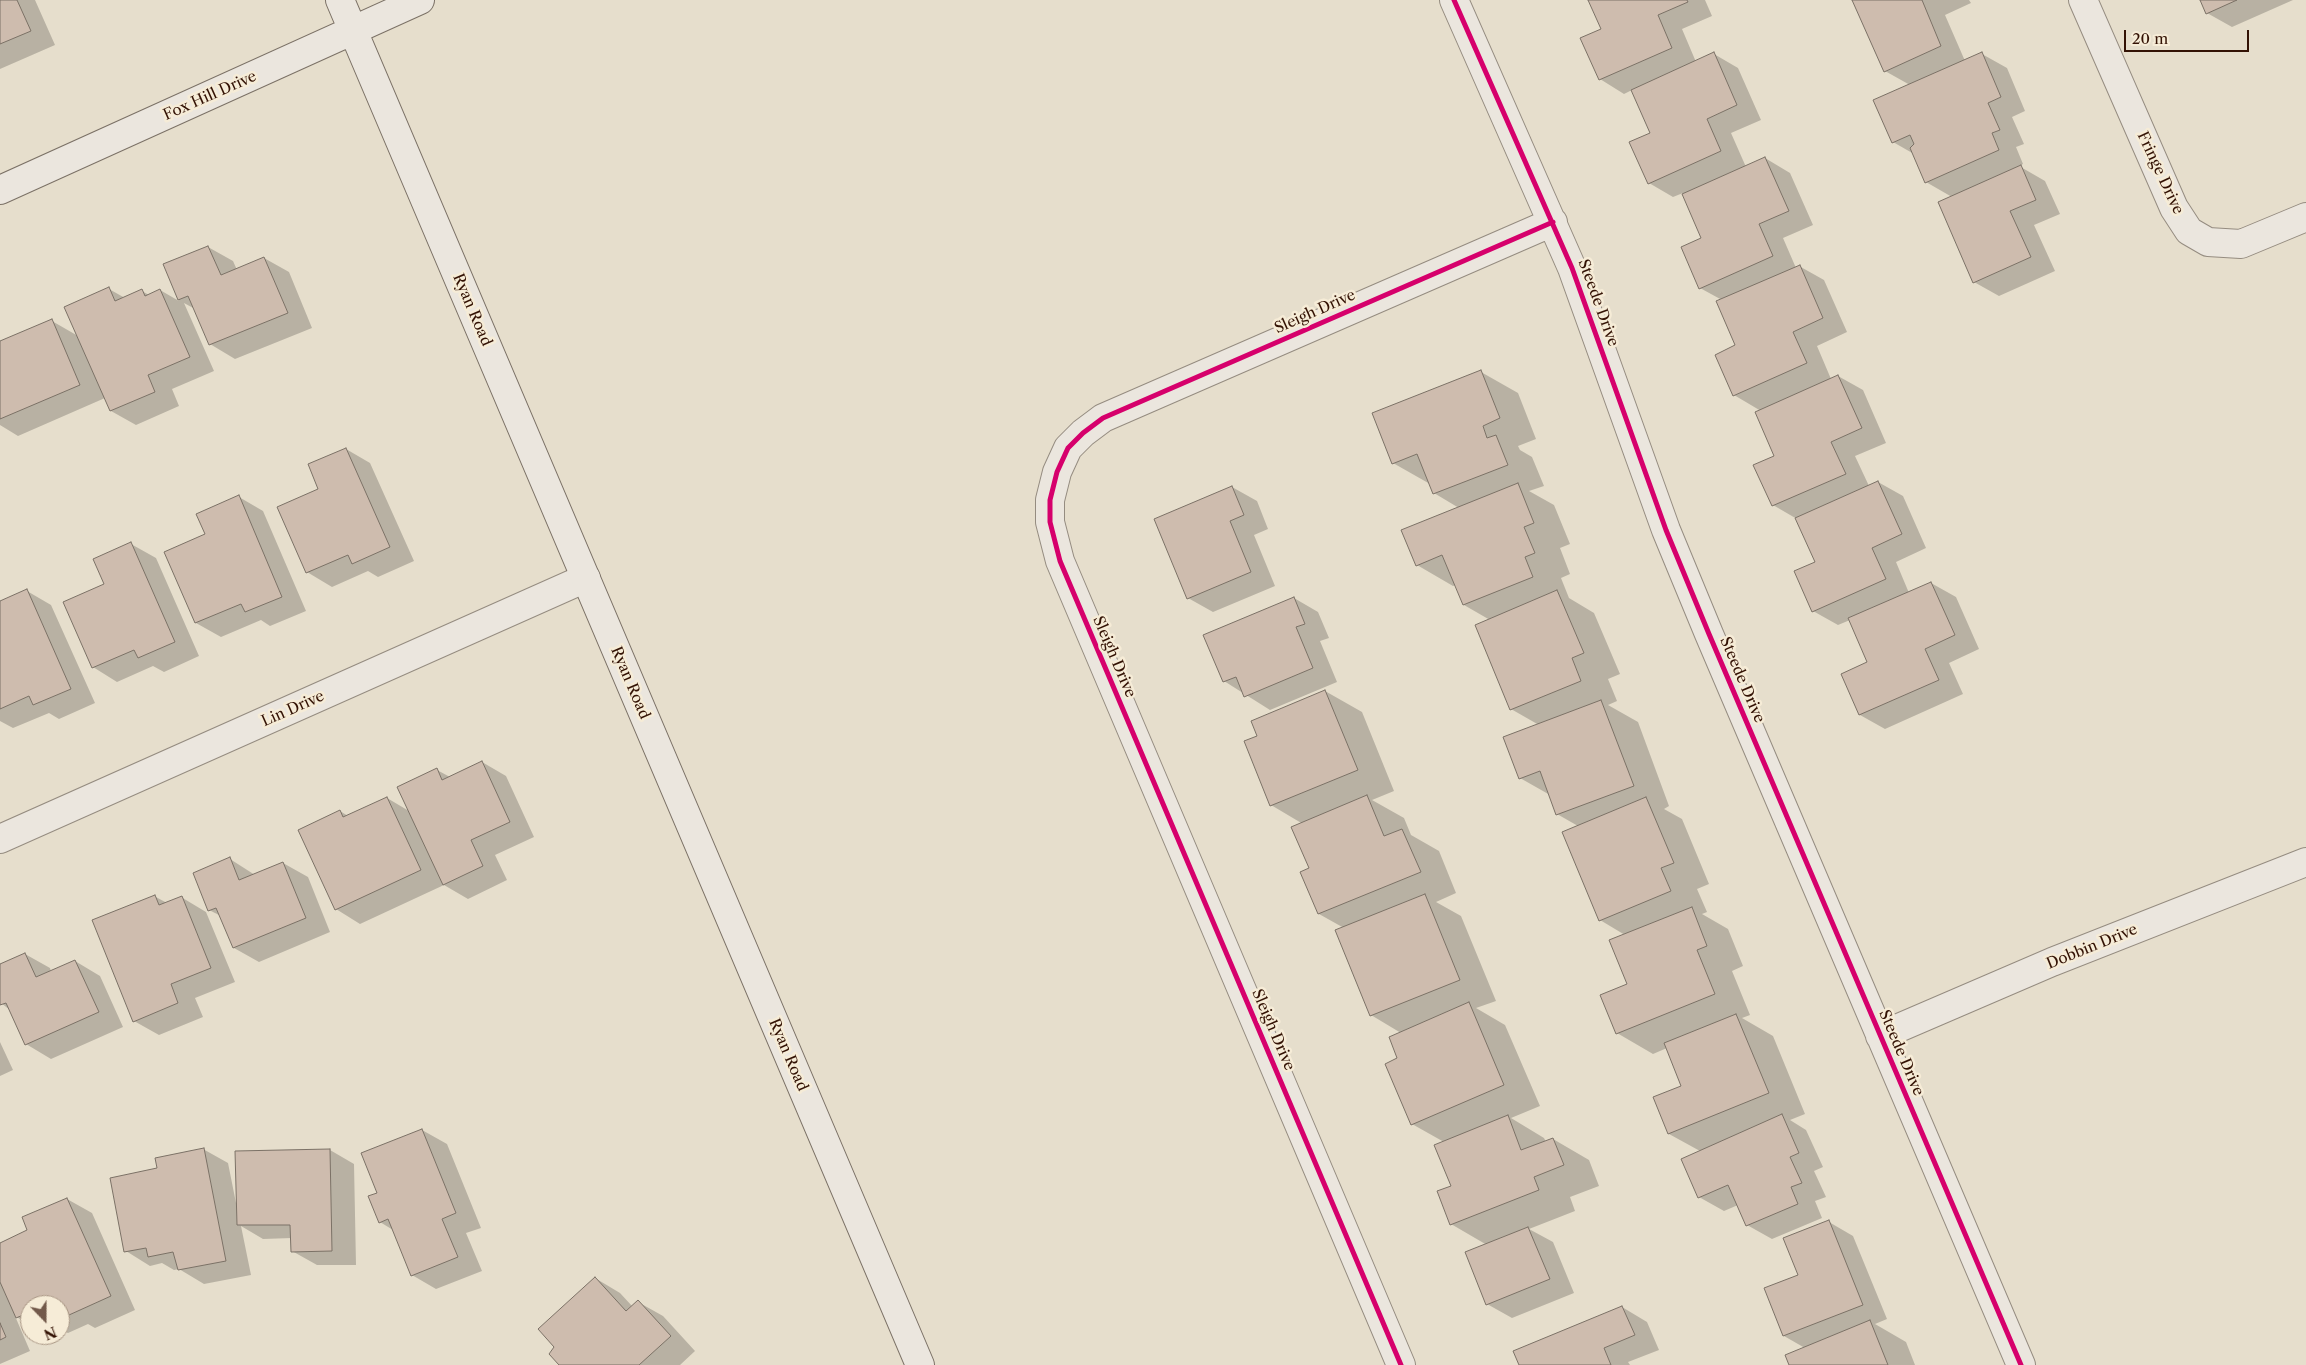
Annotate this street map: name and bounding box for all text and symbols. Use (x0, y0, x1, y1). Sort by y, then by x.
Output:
scale bar (2126, 20, 2251, 52)
text: 20 m (2132, 29, 2168, 48)
street label: Fox Hill Drive (161, 67, 259, 125)
street label: Fringe Drive (2133, 129, 2187, 217)
street label: Steede Drive (1574, 257, 1622, 349)
street label: Ryan Road (449, 271, 495, 349)
street label: Sleigh Drive (1272, 286, 1358, 338)
street label: Sleigh Drive (1089, 614, 1139, 700)
street label: Steede Drive (1716, 634, 1768, 726)
street label: Ryan Road (607, 644, 653, 722)
street label: Lin Drive (259, 687, 327, 731)
street label: Dobbin Drive (2044, 921, 2140, 973)
street label: Sleigh Drive (1248, 987, 1298, 1073)
street label: Steede Drive (1875, 1007, 1927, 1099)
street label: Ryan Road (765, 1016, 811, 1094)
north arrow (20, 1295, 70, 1345)
text: N (41, 1322, 59, 1344)

